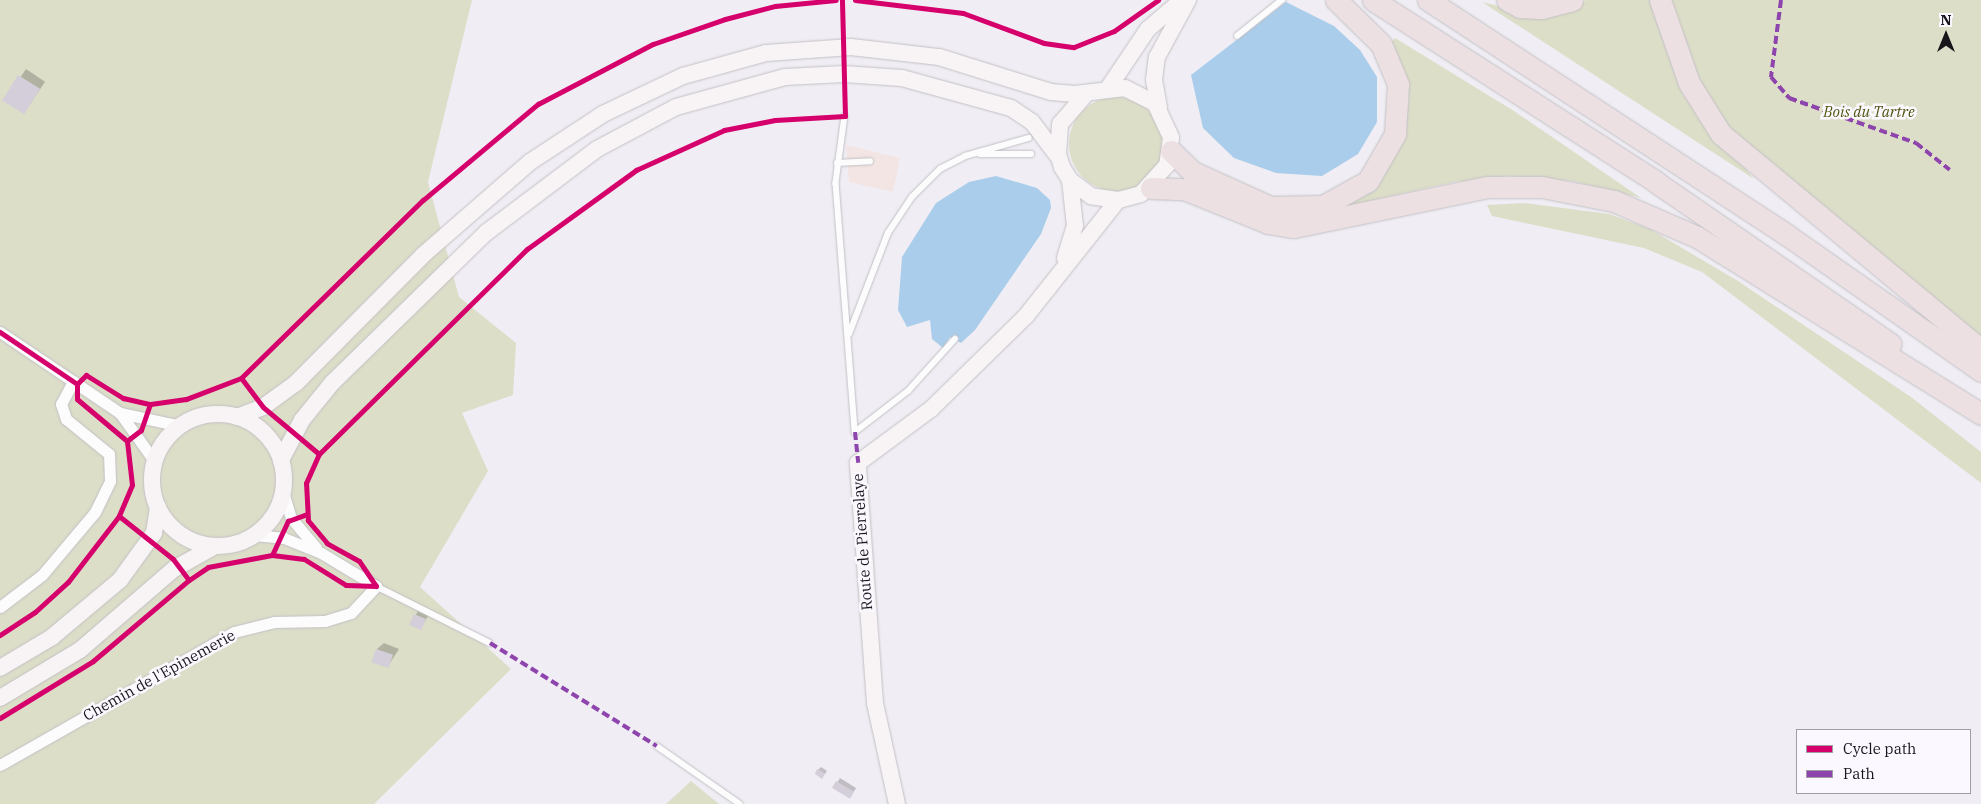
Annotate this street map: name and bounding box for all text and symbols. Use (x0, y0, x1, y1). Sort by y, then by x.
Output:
north arrow (1921, 10, 1971, 60)
text: N (1940, 11, 1952, 29)
park label: Bois du Tartre (1823, 103, 1915, 121)
street label: Route de Pierrelaye (848, 473, 876, 611)
street label: Chemin de l'Epinemerie (80, 626, 238, 724)
legend (1796, 729, 1971, 794)
text: Cycle path (1843, 739, 1916, 758)
text: Path (1843, 764, 1875, 783)

